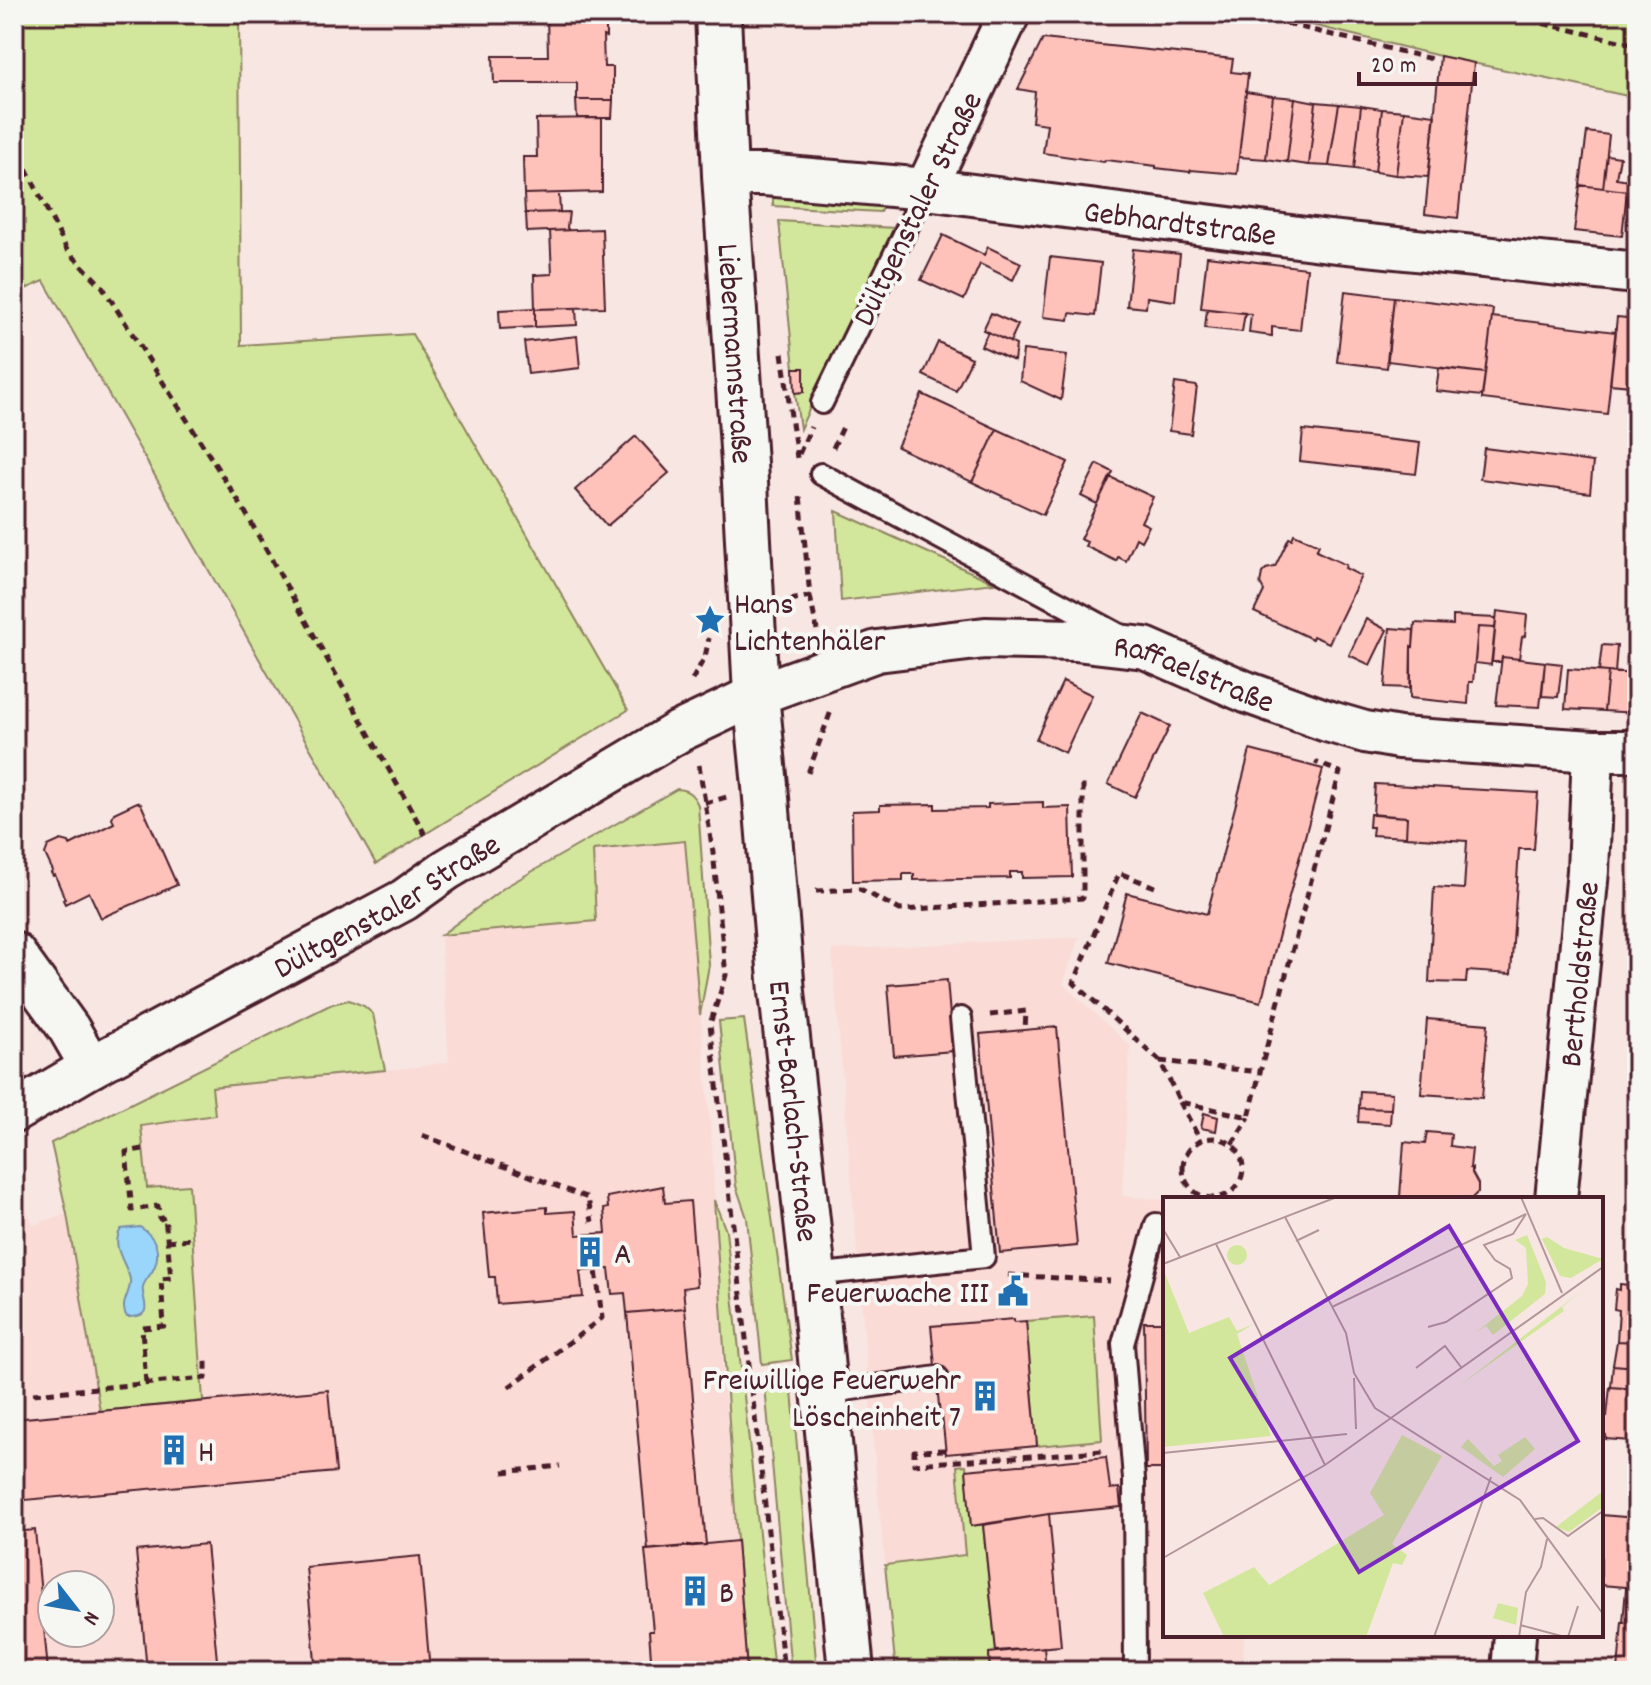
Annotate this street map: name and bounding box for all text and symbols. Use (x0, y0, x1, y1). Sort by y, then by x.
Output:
scale bar (1359, 36, 1475, 86)
text: 20 m (1371, 50, 1417, 84)
street label: Dültgenstaler Straße (844, 85, 997, 335)
street label: Gebhardtstraße (1081, 192, 1279, 262)
street label: Liebermannstraße (702, 242, 762, 466)
place label: Hans Lichtenhäler (734, 584, 885, 667)
place icon: Hans Lichtenhäler (693, 603, 727, 637)
street label: Raffaelstraße (1111, 627, 1280, 728)
street label: Dültgenstaler Straße (267, 825, 511, 993)
street label: Bertholdstraße (1551, 880, 1615, 1069)
street label: Ernst-Barlach-Straße (753, 979, 827, 1245)
inset map (1163, 1197, 1603, 1637)
place label: A (614, 1234, 631, 1280)
building icon: A (573, 1235, 607, 1269)
place label: Feuerwache III (807, 1273, 989, 1319)
public building icon: Feuerwache III (996, 1274, 1030, 1308)
place label: Freiwillige Feuerwehr Löscheinheit 7 (703, 1360, 961, 1443)
building icon: Freiwillige Feuerwehr Löscheinheit 7 (968, 1379, 1002, 1413)
place label: H (198, 1432, 214, 1478)
building icon: H (157, 1433, 191, 1467)
north arrow (36, 1569, 116, 1649)
place label: B (719, 1573, 734, 1619)
building icon: B (678, 1574, 712, 1608)
text: N (74, 1605, 106, 1630)

